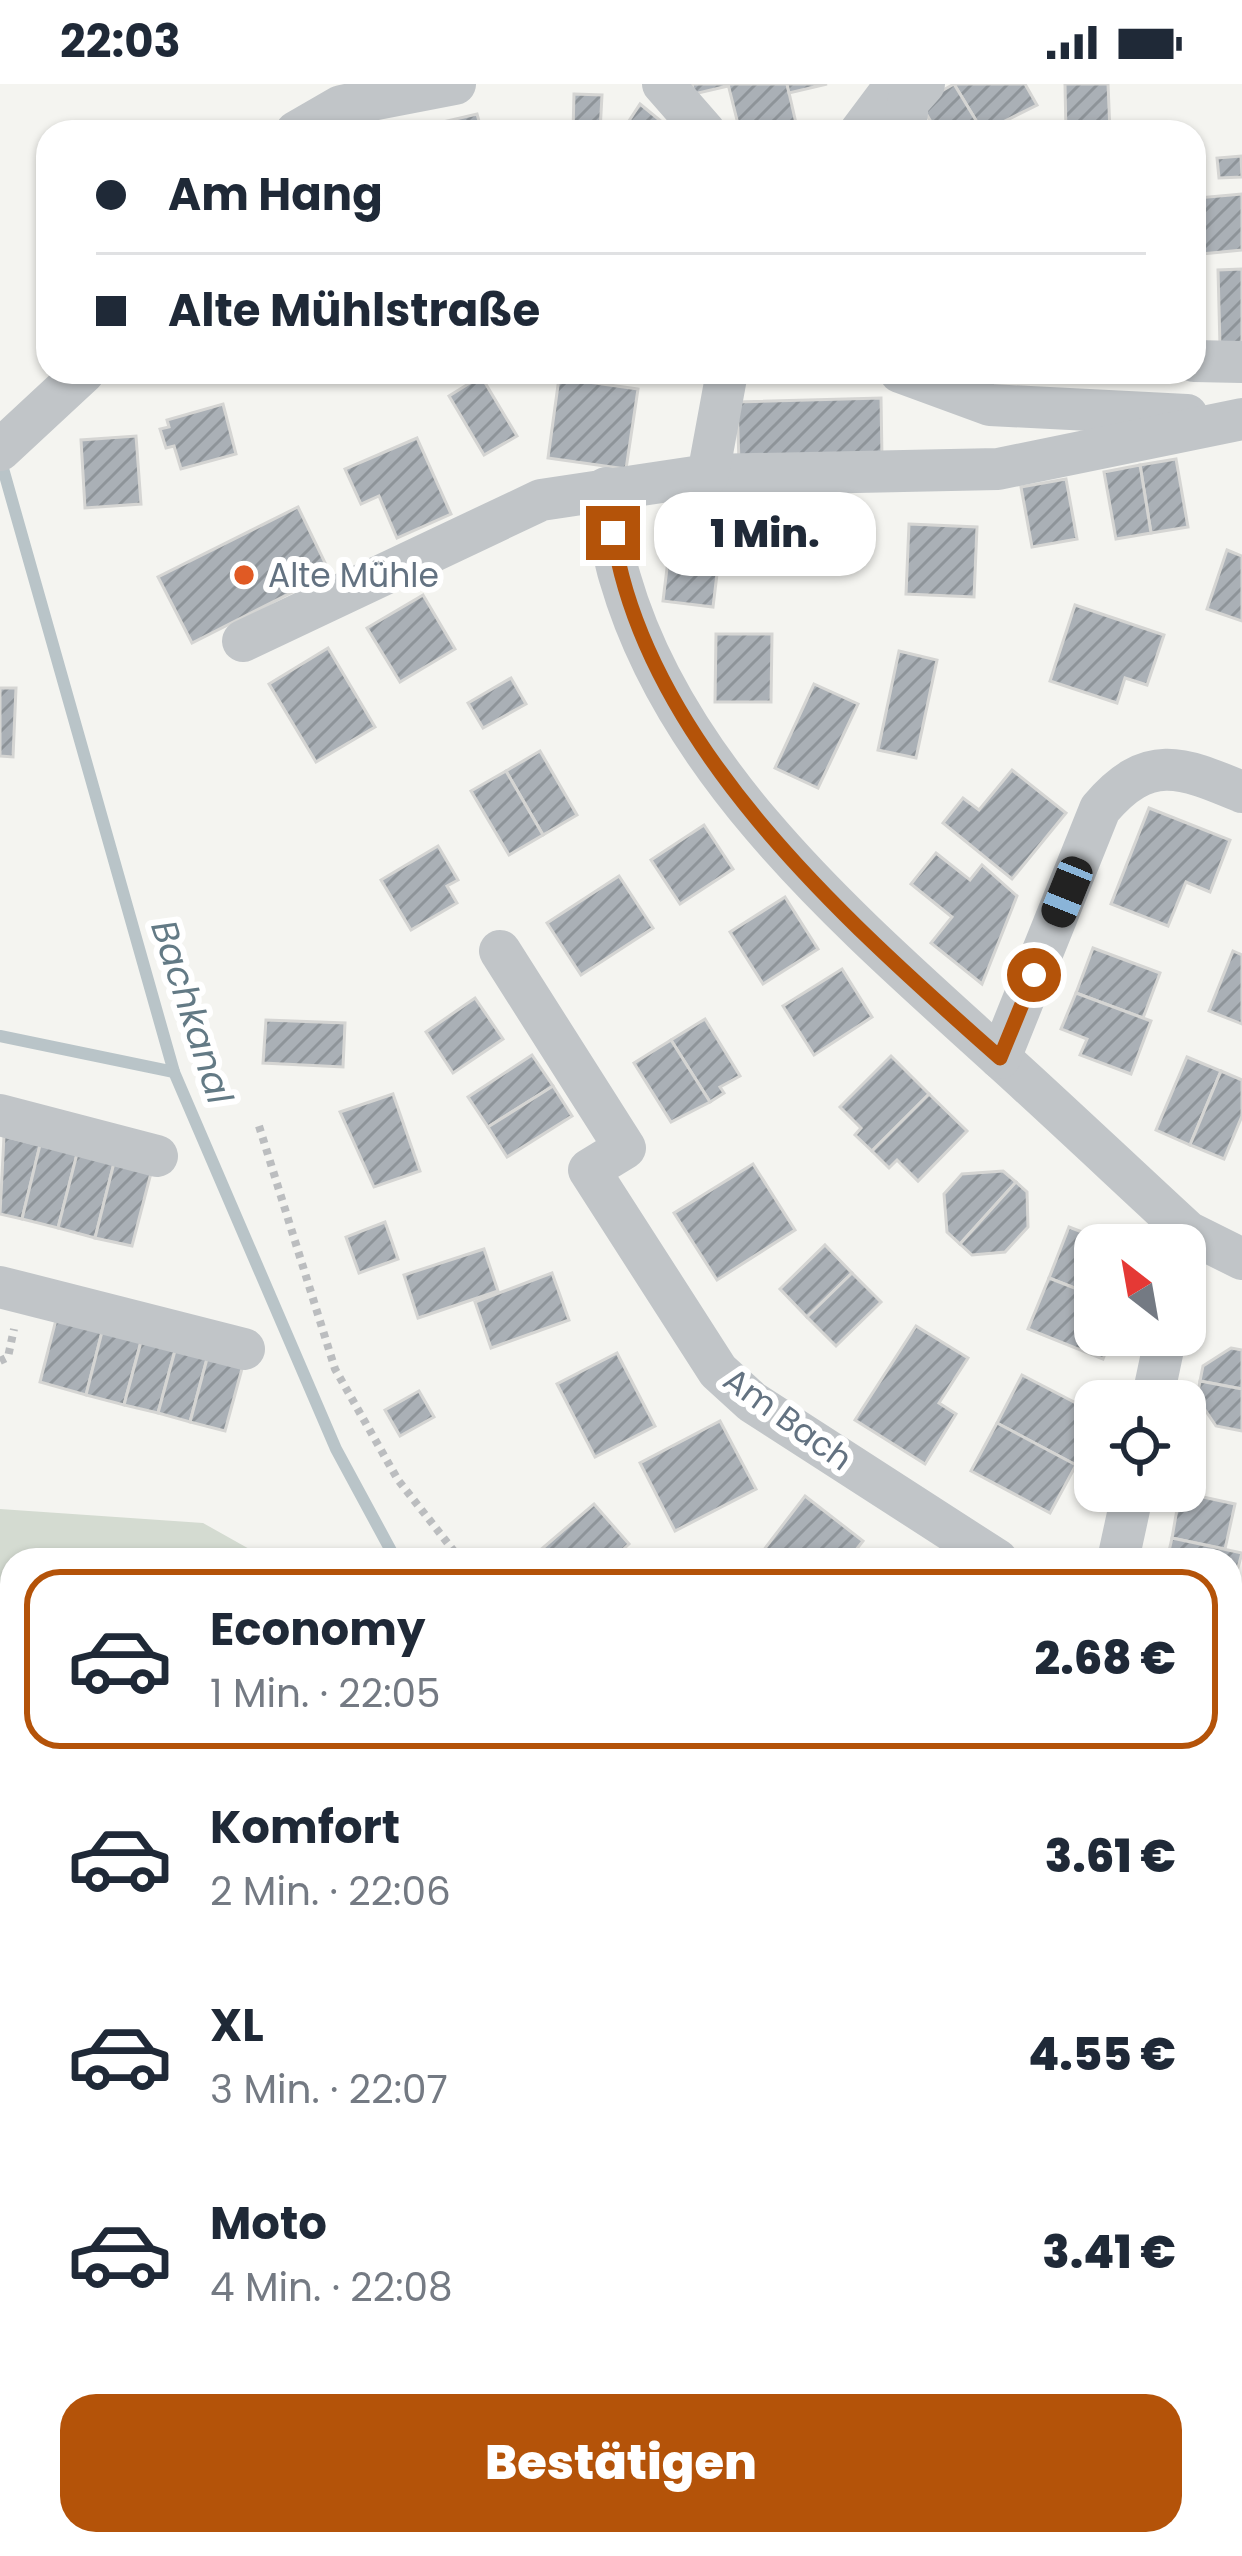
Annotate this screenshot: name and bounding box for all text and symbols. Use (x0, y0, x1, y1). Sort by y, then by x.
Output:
text: 22:03 (60, 10, 181, 73)
text: Am Hang (168, 163, 383, 226)
text: Alte Mühlstraße (168, 279, 540, 342)
callout: 1 Min. (655, 491, 877, 575)
route end (586, 506, 640, 560)
text: 1 Min. (710, 506, 820, 561)
place label: Alte Mühle (268, 552, 439, 599)
marker: Alte Mühle (231, 562, 257, 588)
car (1037, 852, 1097, 932)
water label: Bachkanal (138, 914, 246, 1111)
route start (1007, 948, 1061, 1002)
north arrow (1074, 1224, 1206, 1356)
map controls (1074, 1224, 1206, 1512)
street label: Am Bach (714, 1356, 862, 1482)
button: locate (1074, 1380, 1206, 1512)
text: Economy (210, 1598, 425, 1661)
icon: car (66, 1605, 174, 1713)
text: 2.68 € (1035, 1627, 1176, 1690)
text: 1 Min. · 22:05 (210, 1666, 440, 1721)
text: Komfort (210, 1796, 400, 1859)
icon: car (66, 1803, 174, 1911)
text: 3.61 € (1045, 1825, 1176, 1888)
text: 2 Min. · 22:06 (210, 1864, 451, 1919)
text: XL (210, 1994, 264, 2057)
icon: car (66, 2001, 174, 2109)
text: 4.55 € (1028, 2023, 1176, 2086)
text: 3 Min. · 22:07 (210, 2062, 448, 2117)
text: Moto (210, 2192, 327, 2255)
icon: car (66, 2199, 174, 2307)
text: 3.41 € (1042, 2221, 1176, 2284)
text: 4 Min. · 22:08 (210, 2260, 453, 2315)
button: Bestätigen (60, 2394, 1182, 2532)

